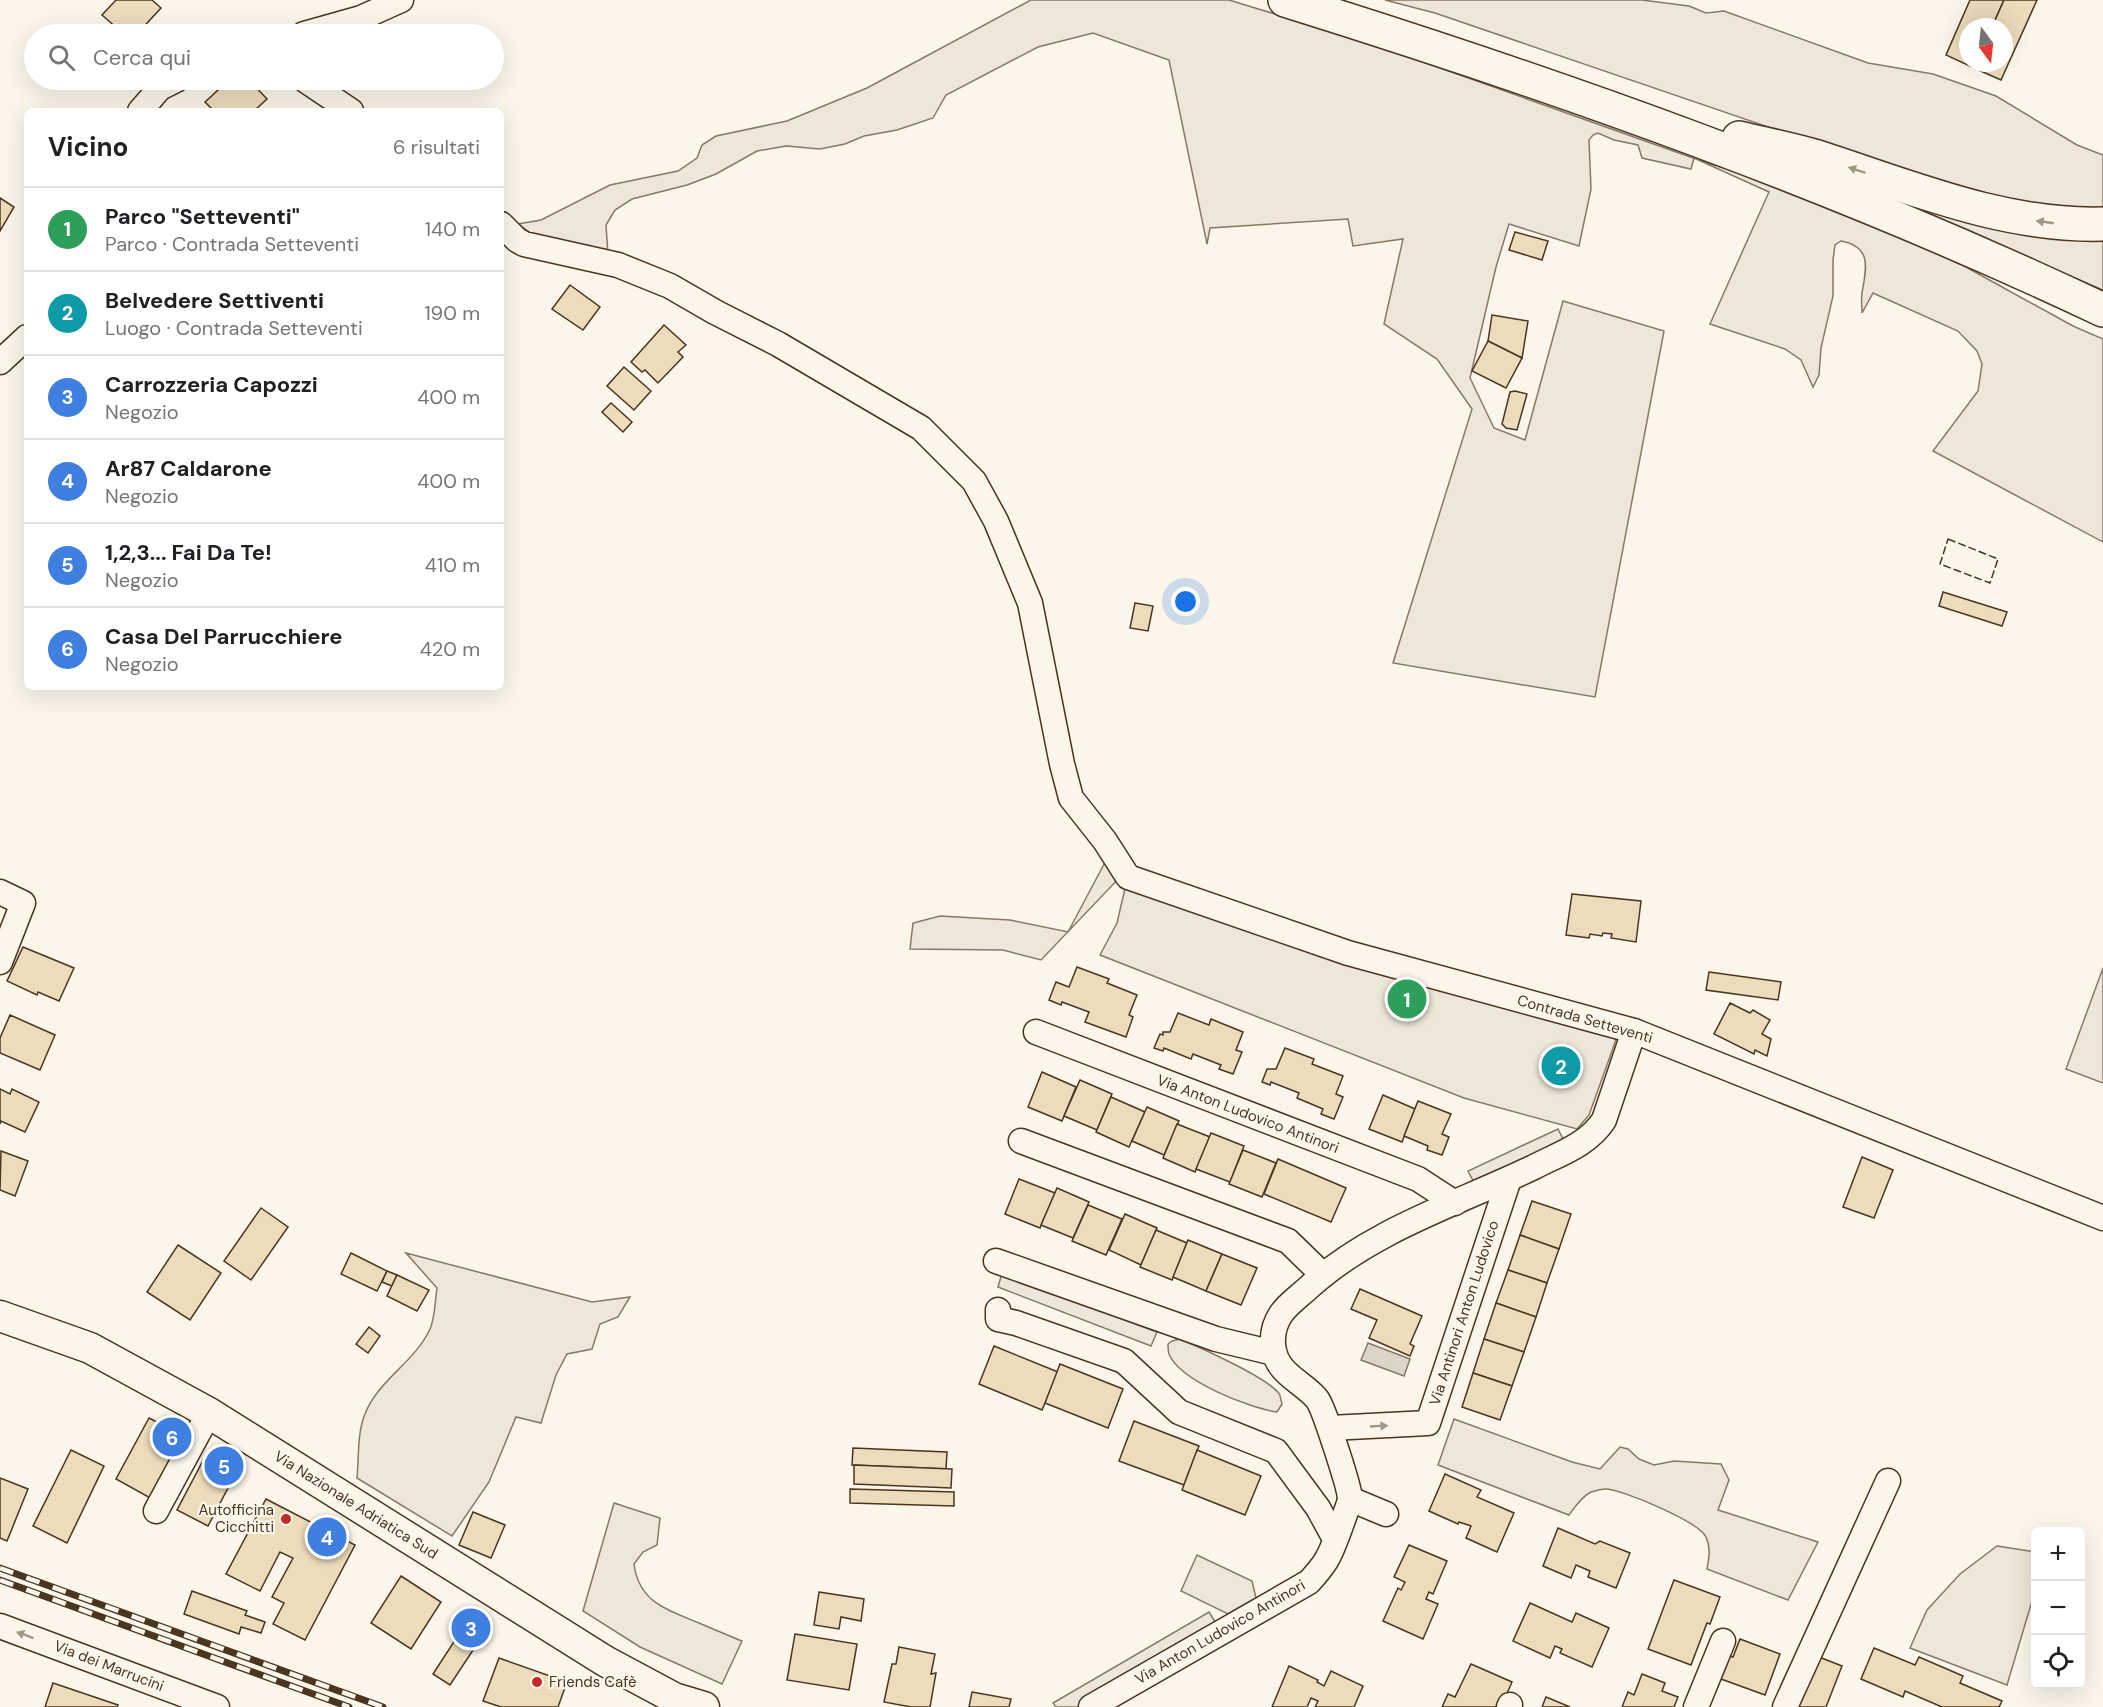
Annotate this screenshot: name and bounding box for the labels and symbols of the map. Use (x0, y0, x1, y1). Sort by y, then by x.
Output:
north arrow (1959, 18, 2013, 72)
one-way arrow (1848, 165, 1866, 175)
one-way arrow (2035, 218, 2054, 227)
your location (1171, 587, 1200, 616)
pin: 1 (1388, 976, 1426, 1022)
street label: Contrada Setteventi (1515, 990, 1655, 1048)
pin: 2 (1542, 1044, 1580, 1088)
street label: Via Anton Ludovico Antinori (1154, 1070, 1342, 1158)
street label: Via Antinori Anton Ludovico (1425, 1218, 1503, 1408)
pin: 6 (152, 1414, 192, 1460)
one-way arrow (1369, 1421, 1388, 1430)
pin: 5 (204, 1444, 244, 1488)
street label: Via Nazionale Adriatica Sud (270, 1446, 442, 1564)
place label: Autofficina Cicchitti (199, 1500, 274, 1537)
marker: Autofficina Cicchitti (279, 1512, 293, 1526)
pin: 4 (308, 1514, 346, 1560)
street label: Via Anton Ludovico Antinori (1131, 1575, 1309, 1689)
pin: 3 (452, 1606, 490, 1650)
one-way arrow (16, 1629, 34, 1639)
street label: Via dei Marrucini (51, 1636, 167, 1696)
place label: Friends Cafè (549, 1672, 636, 1692)
marker: Friends Cafè (530, 1675, 544, 1689)

